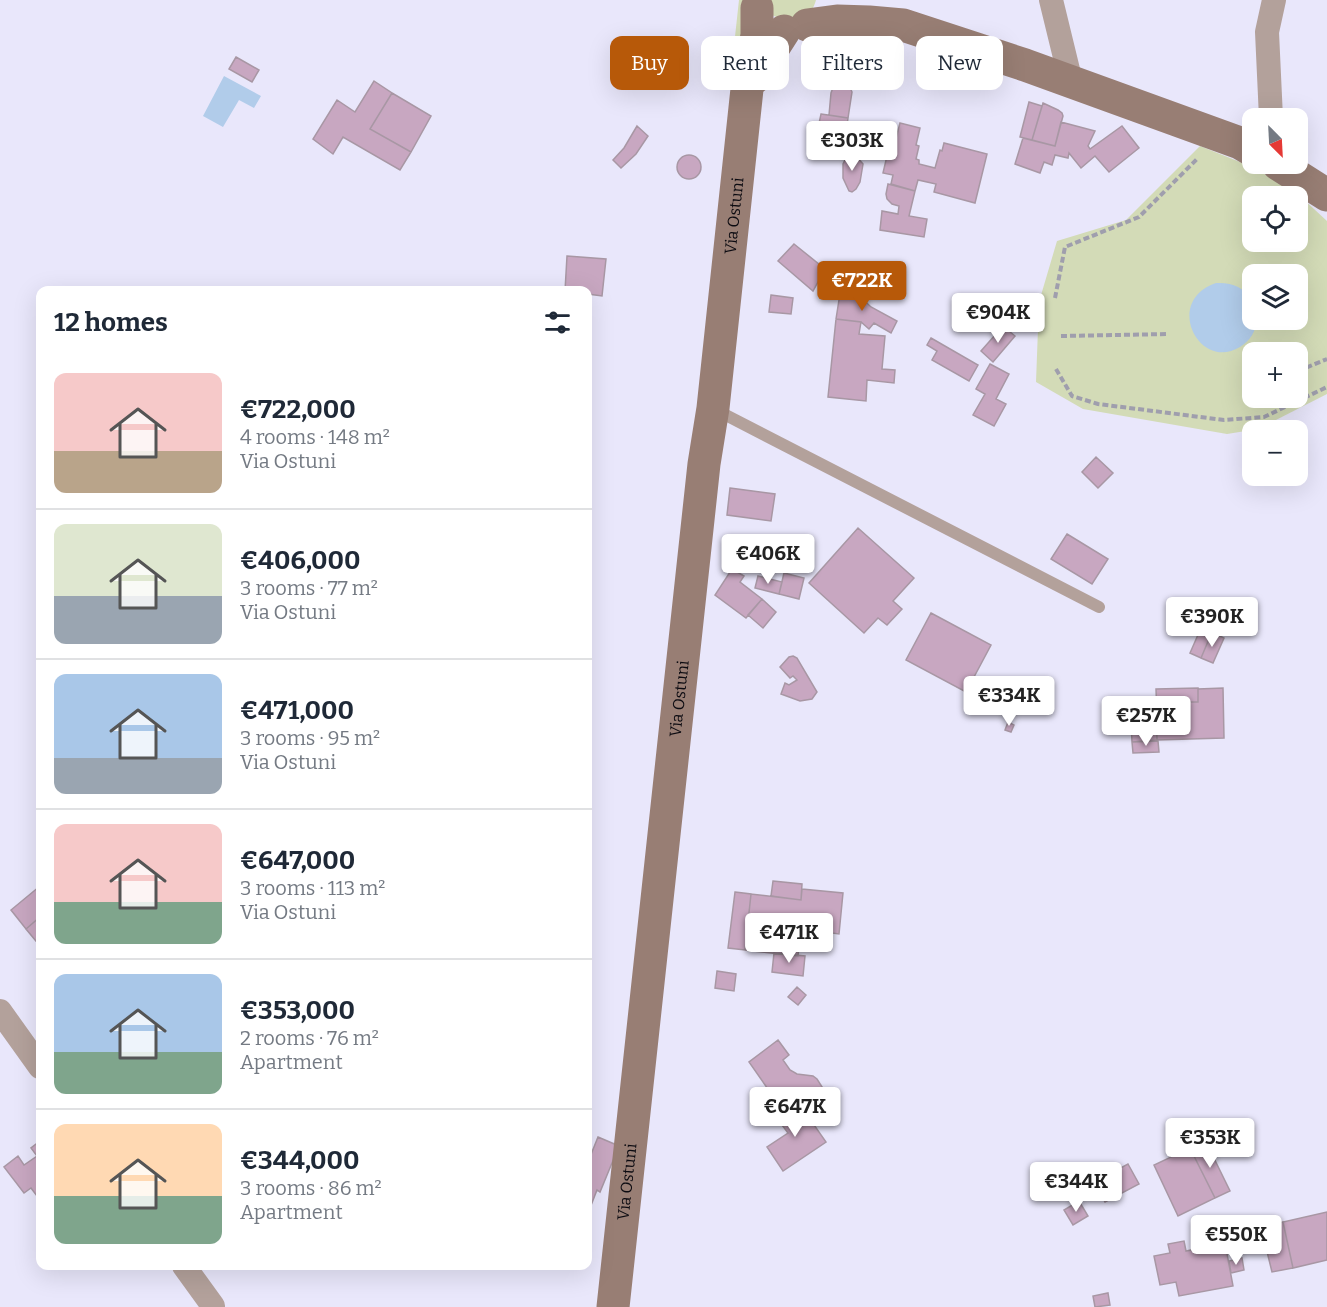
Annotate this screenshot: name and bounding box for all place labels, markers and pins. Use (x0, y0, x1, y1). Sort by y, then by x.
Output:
pin: €303K (810, 121, 894, 172)
pin: €722K (820, 261, 904, 312)
pin: €904K (956, 293, 1040, 344)
pin: €406K (726, 534, 810, 585)
pin: €390K (1170, 597, 1254, 648)
pin: €334K (967, 676, 1051, 727)
pin: €257K (1104, 696, 1188, 747)
pin: €471K (747, 913, 831, 964)
pin: €647K (753, 1087, 837, 1138)
pin: €353K (1168, 1118, 1252, 1169)
pin: €344K (1034, 1162, 1118, 1213)
pin: €550K (1194, 1215, 1278, 1266)

